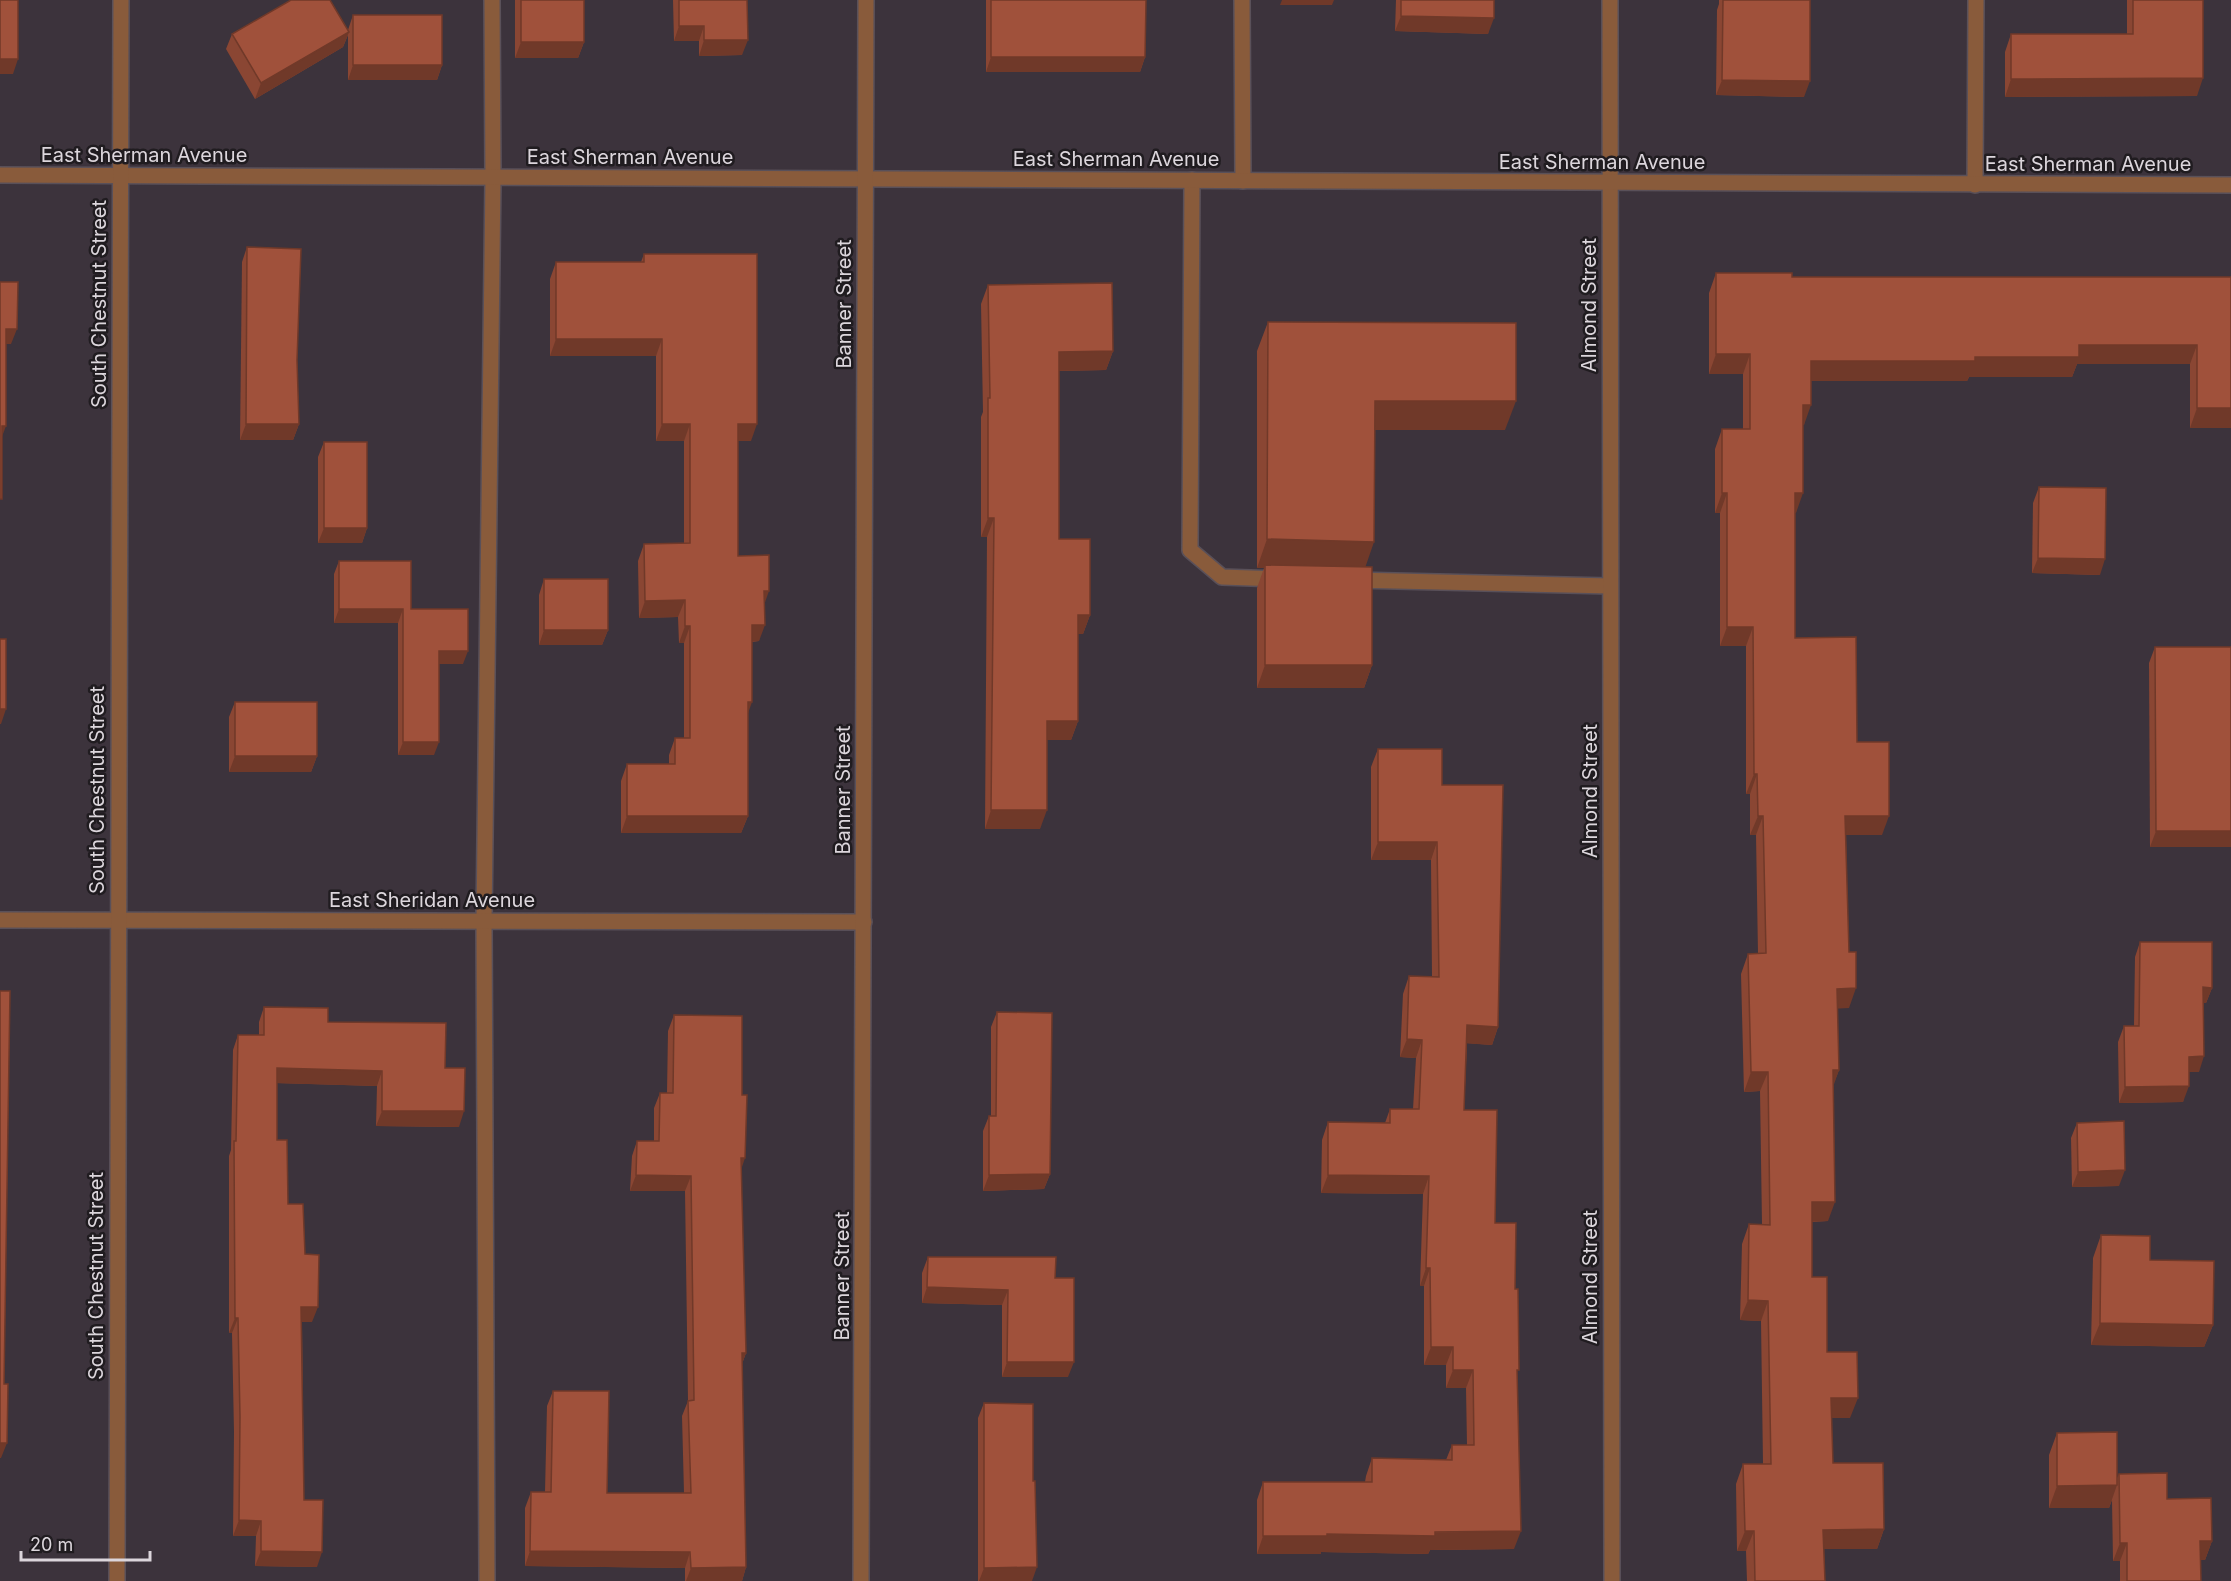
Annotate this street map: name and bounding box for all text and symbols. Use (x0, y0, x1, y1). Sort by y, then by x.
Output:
street label: East Sherman Avenue (41, 143, 247, 167)
street label: East Sherman Avenue (527, 145, 733, 169)
street label: East Sherman Avenue (1013, 147, 1219, 171)
street label: East Sherman Avenue (1499, 150, 1705, 174)
street label: East Sherman Avenue (1985, 152, 2191, 176)
street label: South Chestnut Street (87, 200, 111, 408)
street label: Almond Street (1577, 237, 1601, 372)
street label: Banner Street (832, 239, 856, 369)
street label: South Chestnut Street (85, 686, 109, 894)
street label: Almond Street (1578, 723, 1602, 858)
street label: Banner Street (831, 725, 855, 855)
street label: East Sheridan Avenue (329, 888, 535, 912)
street label: South Chestnut Street (84, 1172, 108, 1380)
street label: Almond Street (1578, 1209, 1602, 1344)
street label: Banner Street (830, 1211, 854, 1341)
scale bar (21, 1524, 150, 1562)
text: 20 m (30, 1534, 73, 1555)

